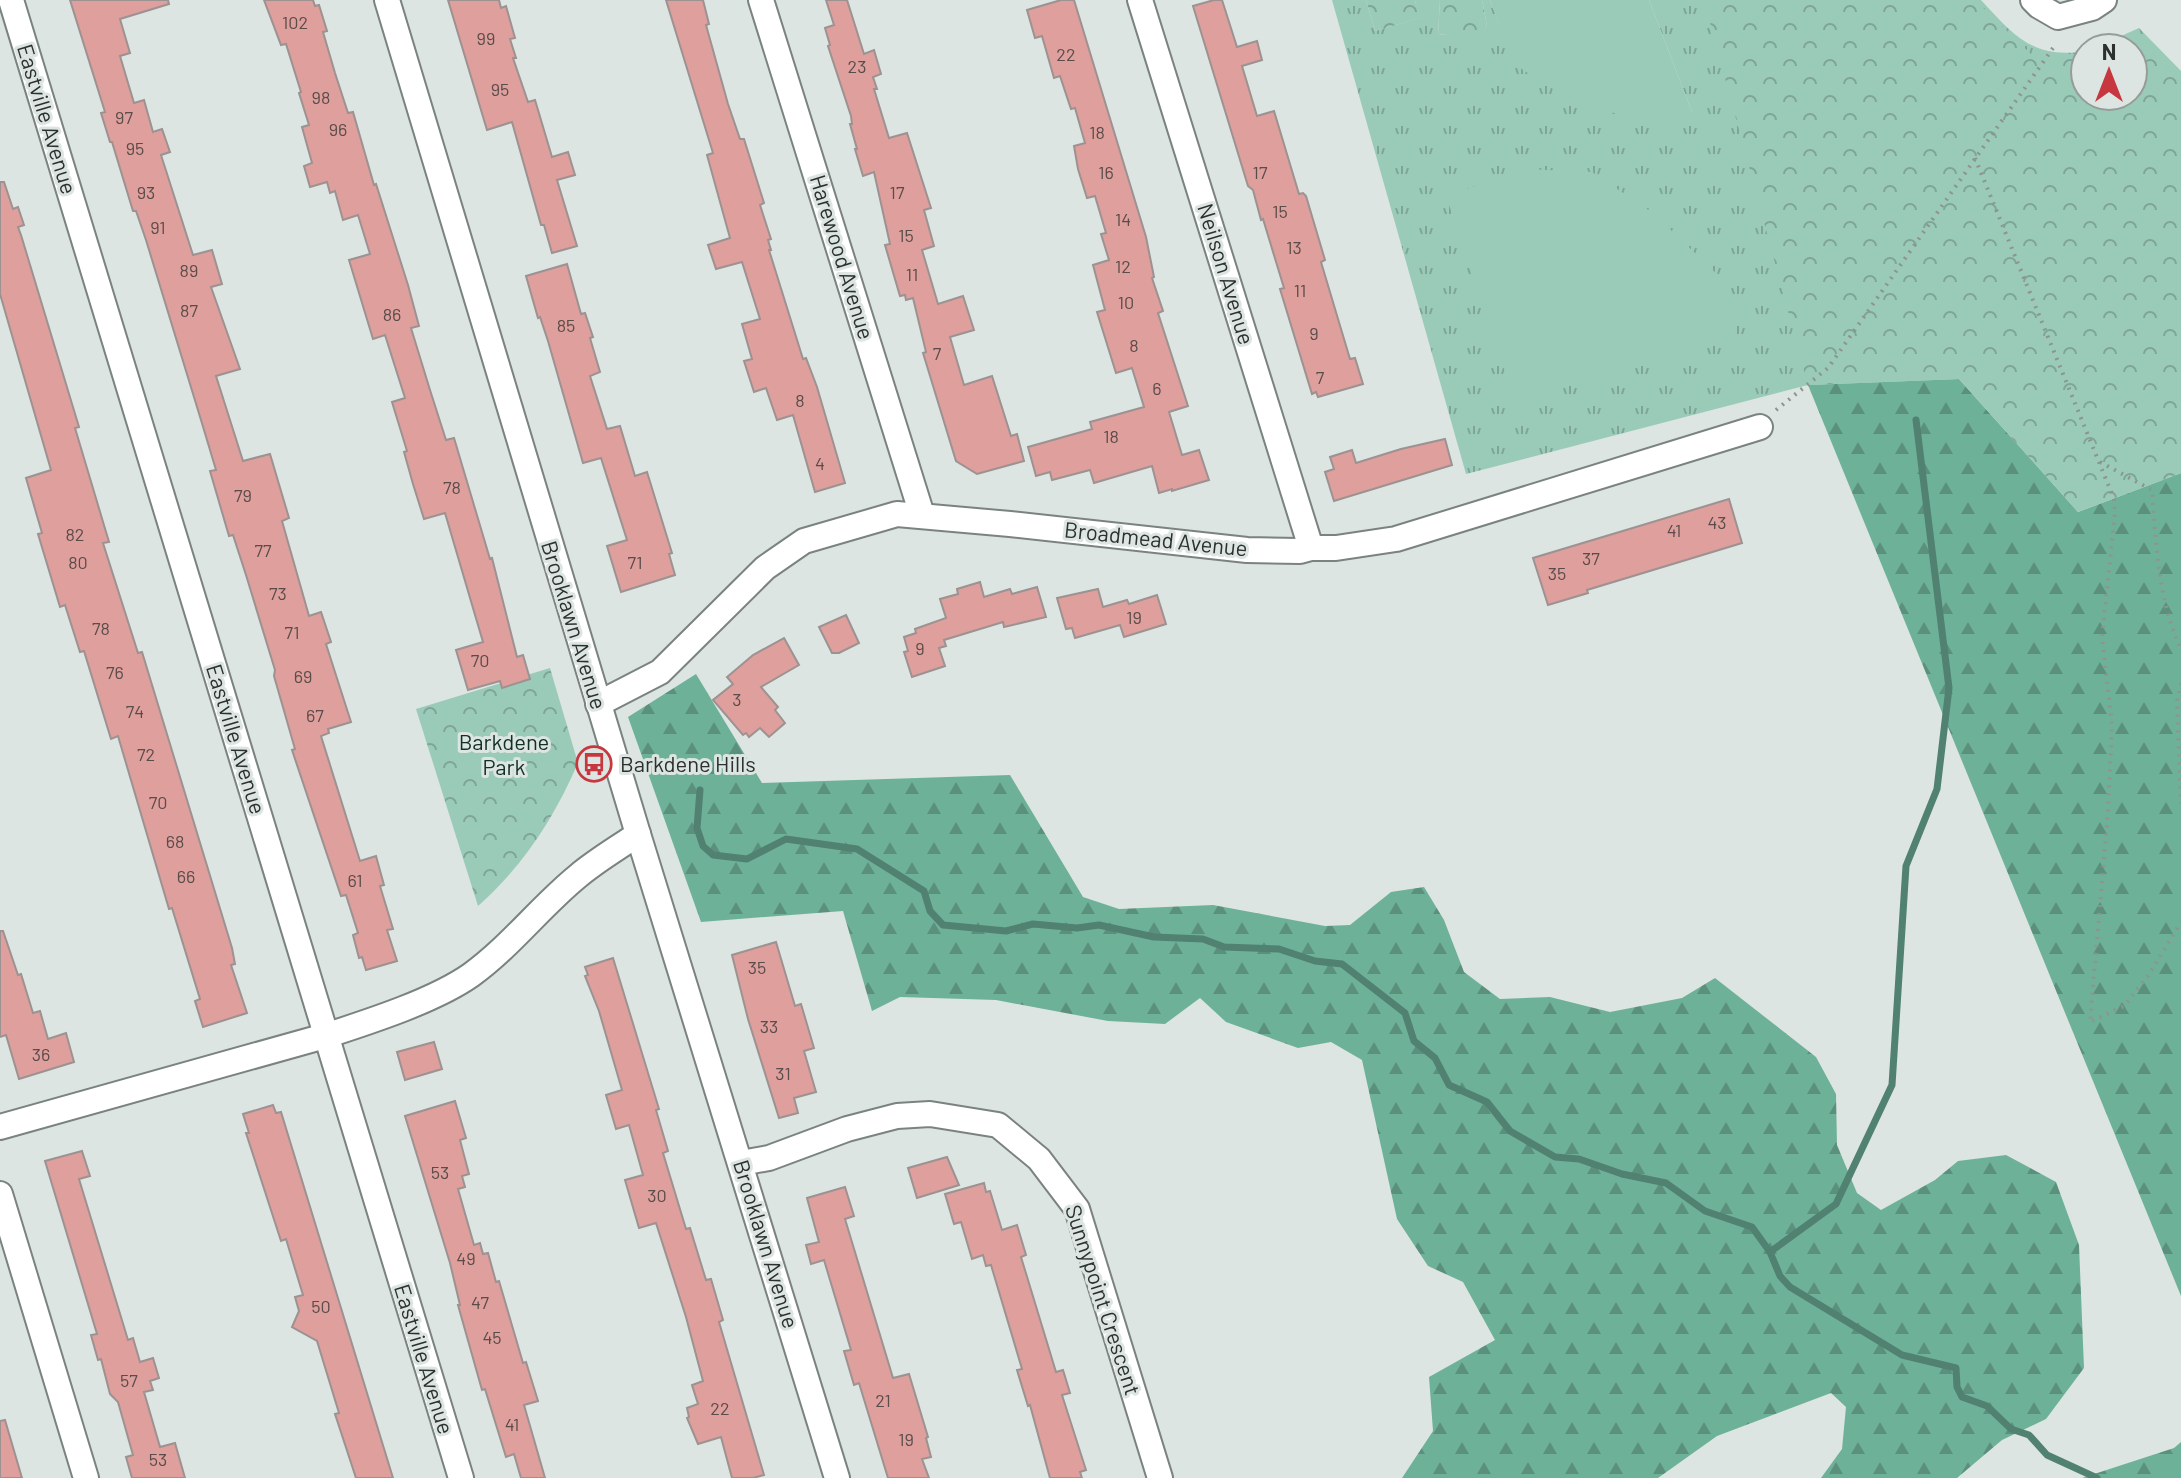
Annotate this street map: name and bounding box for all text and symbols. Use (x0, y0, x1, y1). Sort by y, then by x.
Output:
house number: 102 (282, 11, 308, 33)
house number: 99 (477, 27, 495, 49)
north arrow (2069, 32, 2149, 112)
text: N (2102, 38, 2116, 64)
street label: Eastville Avenue (13, 41, 83, 197)
house number: 22 (1056, 43, 1076, 65)
house number: 23 (848, 55, 866, 77)
house number: 95 (491, 78, 509, 100)
house number: 98 (312, 86, 330, 108)
house number: 97 (115, 106, 133, 128)
house number: 96 (329, 118, 347, 140)
house number: 18 (1089, 121, 1105, 143)
house number: 95 (126, 137, 144, 159)
house number: 16 (1098, 161, 1114, 183)
house number: 17 (1253, 161, 1268, 183)
street label: Harewood Avenue (806, 171, 880, 342)
house number: 93 (137, 181, 155, 203)
house number: 17 (890, 181, 905, 203)
street label: Neilson Avenue (1193, 200, 1261, 347)
house number: 15 (1272, 200, 1288, 222)
house number: 14 (1115, 208, 1131, 230)
house number: 91 (150, 216, 166, 238)
house number: 15 (898, 224, 914, 246)
house number: 13 (1286, 236, 1302, 258)
house number: 12 (1115, 255, 1131, 277)
house number: 89 (180, 259, 198, 281)
house number: 11 (906, 263, 918, 285)
house number: 11 (1294, 279, 1306, 301)
house number: 10 (1118, 291, 1134, 313)
house number: 87 (180, 299, 198, 321)
house number: 86 (383, 303, 401, 325)
house number: 85 (557, 314, 575, 336)
house number: 9 (1309, 322, 1319, 344)
house number: 8 (1129, 334, 1139, 356)
house number: 7 (933, 342, 942, 364)
house number: 7 (1316, 366, 1325, 388)
house number: 6 (1152, 377, 1162, 399)
house number: 8 (795, 389, 805, 411)
house number: 18 (1103, 425, 1119, 447)
house number: 4 (815, 452, 825, 474)
house number: 78 (443, 476, 461, 498)
house number: 79 (234, 484, 252, 506)
house number: 43 (1707, 511, 1727, 533)
street label: Broadmead Avenue (1063, 515, 1249, 561)
house number: 41 (1667, 519, 1681, 541)
house number: 82 (65, 523, 85, 545)
street label: Brooklawn Avenue (537, 537, 613, 712)
house number: 77 (254, 539, 272, 561)
house number: 37 (1582, 547, 1600, 569)
house number: 80 (68, 551, 88, 573)
house number: 71 (628, 551, 642, 573)
house number: 35 (1548, 562, 1566, 584)
house number: 73 (269, 582, 287, 604)
house number: 19 (1126, 606, 1142, 628)
house number: 78 (92, 617, 110, 639)
house number: 71 (285, 621, 299, 643)
house number: 9 (915, 637, 925, 659)
house number: 70 (471, 649, 489, 671)
house number: 76 (106, 661, 124, 683)
street label: Eastville Avenue (202, 661, 272, 817)
house number: 69 (294, 665, 312, 687)
house number: 3 (732, 688, 742, 710)
house number: 74 (126, 700, 144, 722)
house number: 67 (306, 704, 324, 726)
park label: Barkdene Park (459, 728, 549, 779)
house number: 72 (137, 743, 155, 765)
bus stop icon: Barkdene Hills (575, 745, 613, 783)
place label: Barkdene Hills (620, 750, 756, 776)
house number: 70 (149, 791, 167, 813)
house number: 68 (166, 830, 184, 852)
house number: 66 (177, 865, 195, 887)
house number: 61 (347, 869, 363, 891)
house number: 35 (748, 956, 766, 978)
house number: 33 (760, 1015, 778, 1037)
house number: 36 (32, 1043, 50, 1065)
house number: 31 (775, 1062, 791, 1084)
street label: Brooklawn Avenue (729, 1156, 805, 1331)
house number: 53 (431, 1161, 449, 1183)
house number: 30 (647, 1184, 667, 1206)
street label: Sunnypoint Crescent (1061, 1201, 1147, 1398)
house number: 49 (456, 1247, 476, 1269)
street label: Eastville Avenue (390, 1281, 460, 1437)
house number: 47 (471, 1291, 489, 1313)
house number: 50 (311, 1295, 331, 1317)
house number: 45 (482, 1326, 502, 1348)
house number: 57 (120, 1369, 138, 1391)
house number: 21 (875, 1389, 891, 1411)
house number: 22 (710, 1397, 730, 1419)
house number: 41 (505, 1413, 519, 1435)
house number: 19 (898, 1428, 914, 1450)
house number: 53 (149, 1448, 167, 1470)

